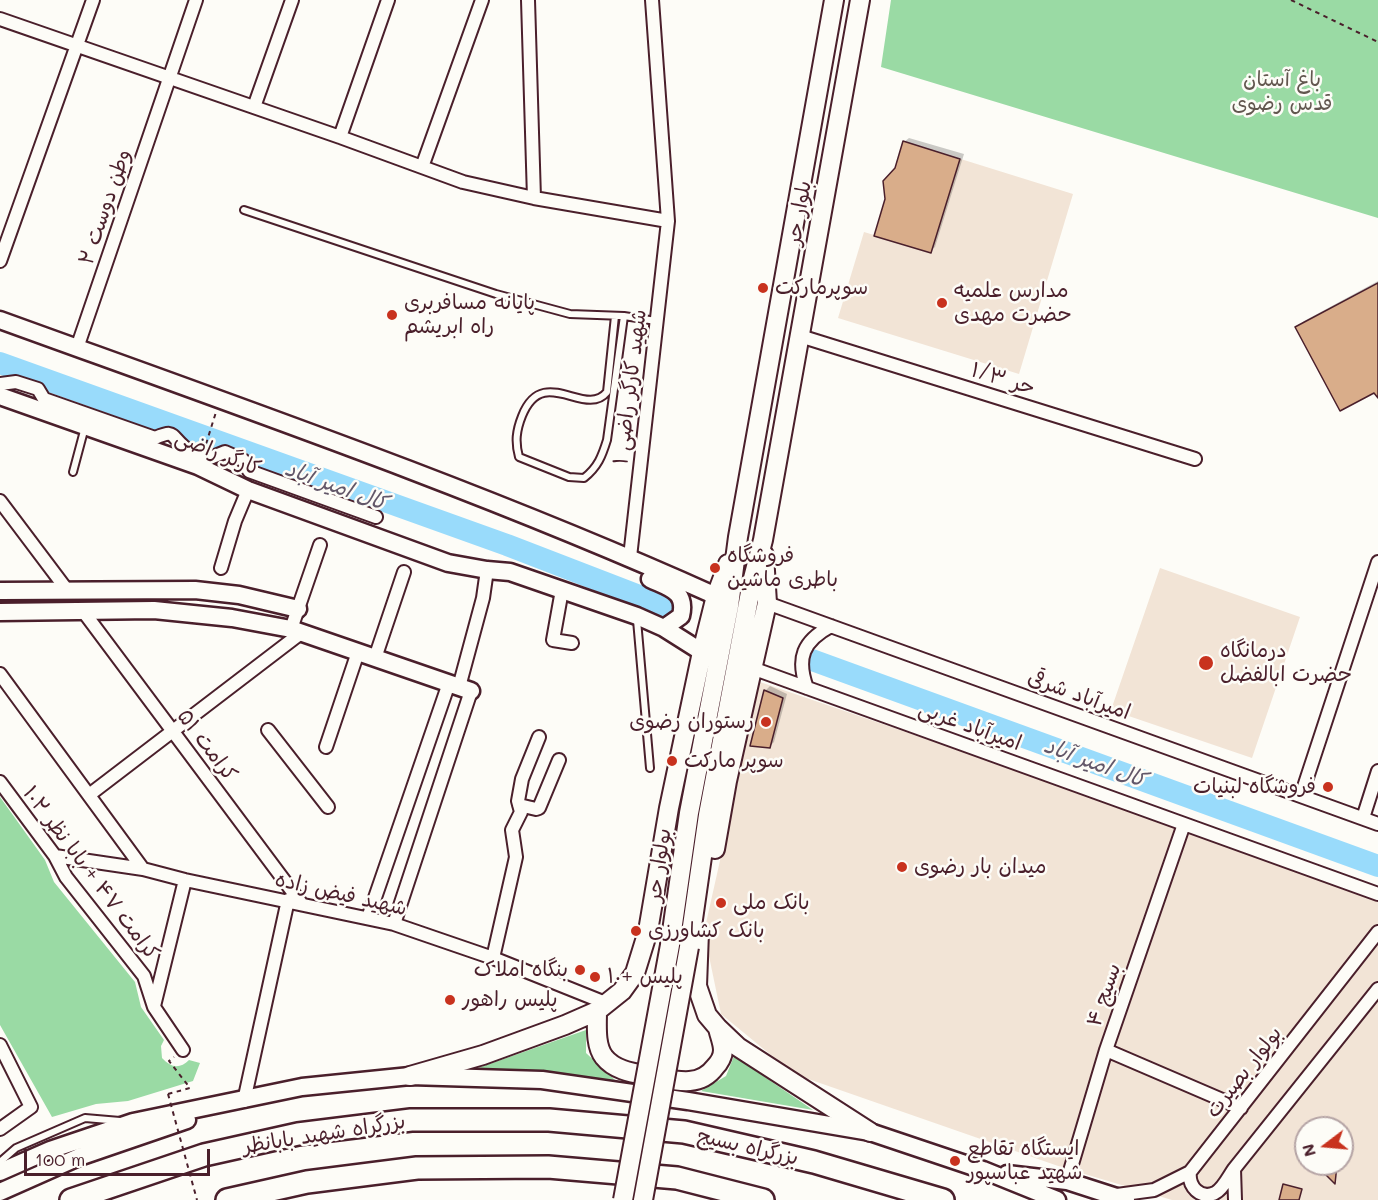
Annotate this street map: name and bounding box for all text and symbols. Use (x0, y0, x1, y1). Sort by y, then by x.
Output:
park label: باغ آستان قدس رضوی (1231, 67, 1333, 117)
street label: وطن دوست ۲ (73, 146, 137, 268)
street label: بلوار حر (781, 179, 817, 247)
place label: سوپرمارکت (775, 275, 868, 301)
place label: مدارس علمیه حضرت مهدی (954, 278, 1072, 328)
marker: سوپرمارکت (756, 281, 770, 295)
place label: پایانه مسافربری راه ابریشم (404, 290, 535, 340)
marker: مدارس علمیه حضرت مهدی (935, 296, 949, 310)
marker: پایانه مسافربری راه ابریشم (385, 308, 399, 322)
street label: شهید کارگر راضی ۱ (608, 308, 652, 466)
street label: حر ۱/۳ (968, 357, 1038, 401)
street label: کارگر راضی (172, 424, 264, 482)
water label: کال امیر آباد (281, 455, 391, 517)
place label: فروشگاه باطری ماشین (727, 543, 838, 593)
marker: فروشگاه باطری ماشین (708, 561, 722, 575)
place label: درمانگاه حضرت ابالفضل (1220, 638, 1352, 688)
marker: درمانگاه حضرت ابالفضل (1197, 654, 1215, 672)
street label: امیرآباد شرقی (1024, 665, 1134, 725)
street label: امیرآباد غربی (915, 696, 1025, 756)
street label: کرامت ۵۱ (172, 704, 242, 786)
place label: رستوران رضوی (629, 709, 754, 735)
marker: رستوران رضوی (759, 715, 773, 729)
water label: کال امیر آباد (1040, 732, 1150, 794)
place label: سوپر مارکت (684, 748, 784, 774)
marker: سوپر مارکت (665, 754, 679, 768)
place label: فروشگاه لبنیات (1193, 774, 1316, 800)
marker: فروشگاه لبنیات (1321, 780, 1335, 794)
street label: کرامت ۴۷ + بابا نظر ۱۰۲ (17, 781, 165, 965)
street label: بولوار حر (641, 827, 677, 903)
place label: میدان بار رضوی (914, 854, 1046, 880)
marker: میدان بار رضوی (895, 860, 909, 874)
street label: شهید فیض زاده (273, 867, 409, 921)
place label: بانک ملی (733, 890, 810, 916)
marker: بانک ملی (714, 896, 728, 910)
place label: بانک کشاورزی (648, 918, 765, 944)
marker: بانک کشاورزی (629, 924, 643, 938)
place label: بنگاه املاک (474, 957, 568, 983)
street label: بسیج ۴ (1081, 960, 1127, 1030)
marker: بنگاه املاک (573, 963, 587, 977)
place label: پلیس +۱۰ (607, 964, 683, 990)
marker: پلیس +۱۰ (588, 970, 602, 984)
place label: پلیس راهور (462, 987, 558, 1013)
marker: پلیس راهور (443, 993, 457, 1007)
street label: بولوار بصیرت (1201, 1021, 1287, 1123)
street label: بزرگراه شهید بابانظر (241, 1109, 407, 1159)
north arrow (1294, 1116, 1354, 1176)
street label: بزرگراه بسیج (695, 1123, 801, 1171)
place label: ایستگاه تقاطع شهید عباسپور (967, 1136, 1083, 1186)
scale bar (27, 1137, 213, 1175)
text: N (1296, 1142, 1320, 1159)
text: 100 m (35, 1147, 85, 1171)
marker: ایستگاه تقاطع شهید عباسپور (948, 1154, 962, 1168)

